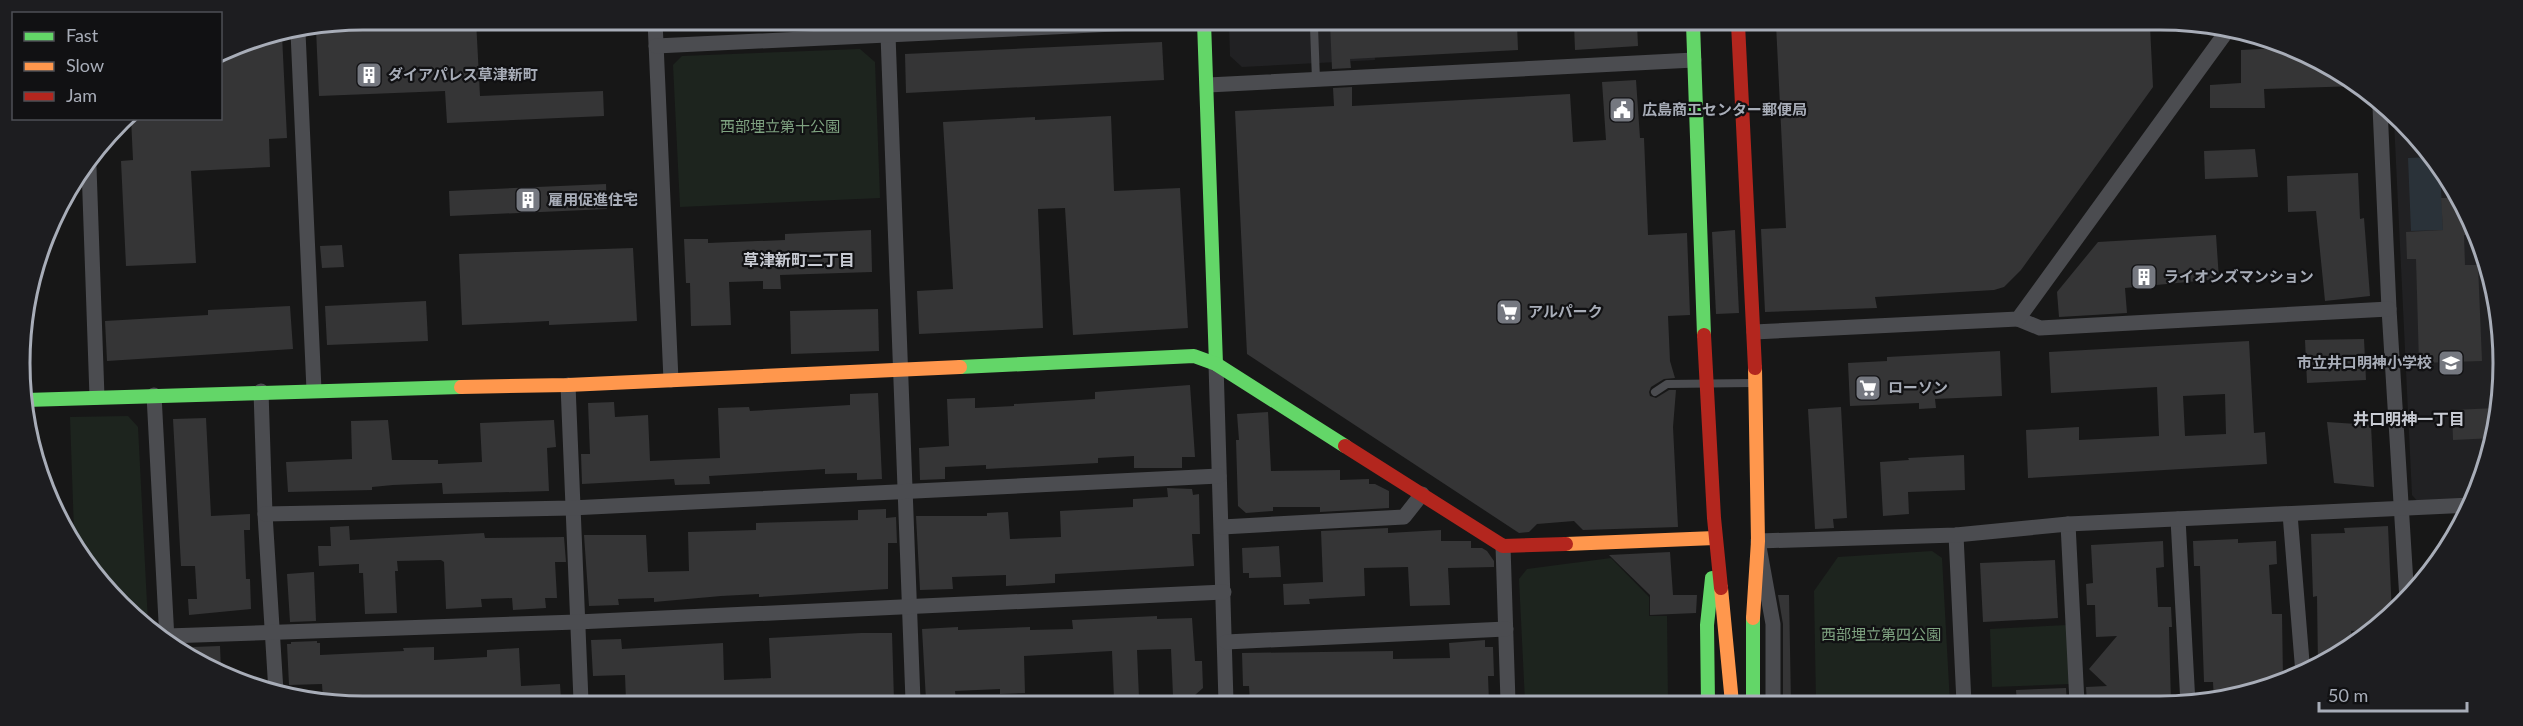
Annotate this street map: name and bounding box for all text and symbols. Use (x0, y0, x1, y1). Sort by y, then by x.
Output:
legend (12, 12, 222, 120)
text: Fast (66, 24, 99, 46)
text: Slow (66, 54, 104, 76)
building icon: ダイアパレス草津新町 (354, 60, 384, 90)
place label: ダイアパレス草津新町 (388, 65, 538, 83)
text: Jam (66, 84, 97, 106)
public building icon: 広島商工センター郵便局 (1607, 95, 1637, 125)
place label: 広島商工センター郵便局 (1642, 100, 1807, 118)
park label: 西部埋立第十公園 (720, 117, 840, 135)
building icon: 雇用促進住宅 (513, 185, 543, 215)
place label: 雇用促進住宅 (548, 190, 638, 208)
district label: 草津新町二丁目 (743, 250, 855, 269)
building icon: ライオンズマンション (2129, 262, 2159, 292)
place label: ライオンズマンション (2164, 267, 2314, 285)
supermarket icon: アルパーク (1494, 297, 1524, 327)
place label: アルパーク (1528, 302, 1603, 320)
school or university icon: 市立井口明神小学校 (2436, 348, 2466, 378)
place label: 市立井口明神小学校 (2297, 353, 2432, 371)
supermarket icon: ローソン (1853, 373, 1883, 403)
place label: ローソン (1888, 378, 1948, 396)
district label: 井口明神一丁目 (2353, 409, 2465, 428)
park label: 西部埋立第四公園 (1821, 625, 1941, 643)
scale bar (2319, 675, 2468, 713)
text: 50 m (2328, 684, 2368, 706)

